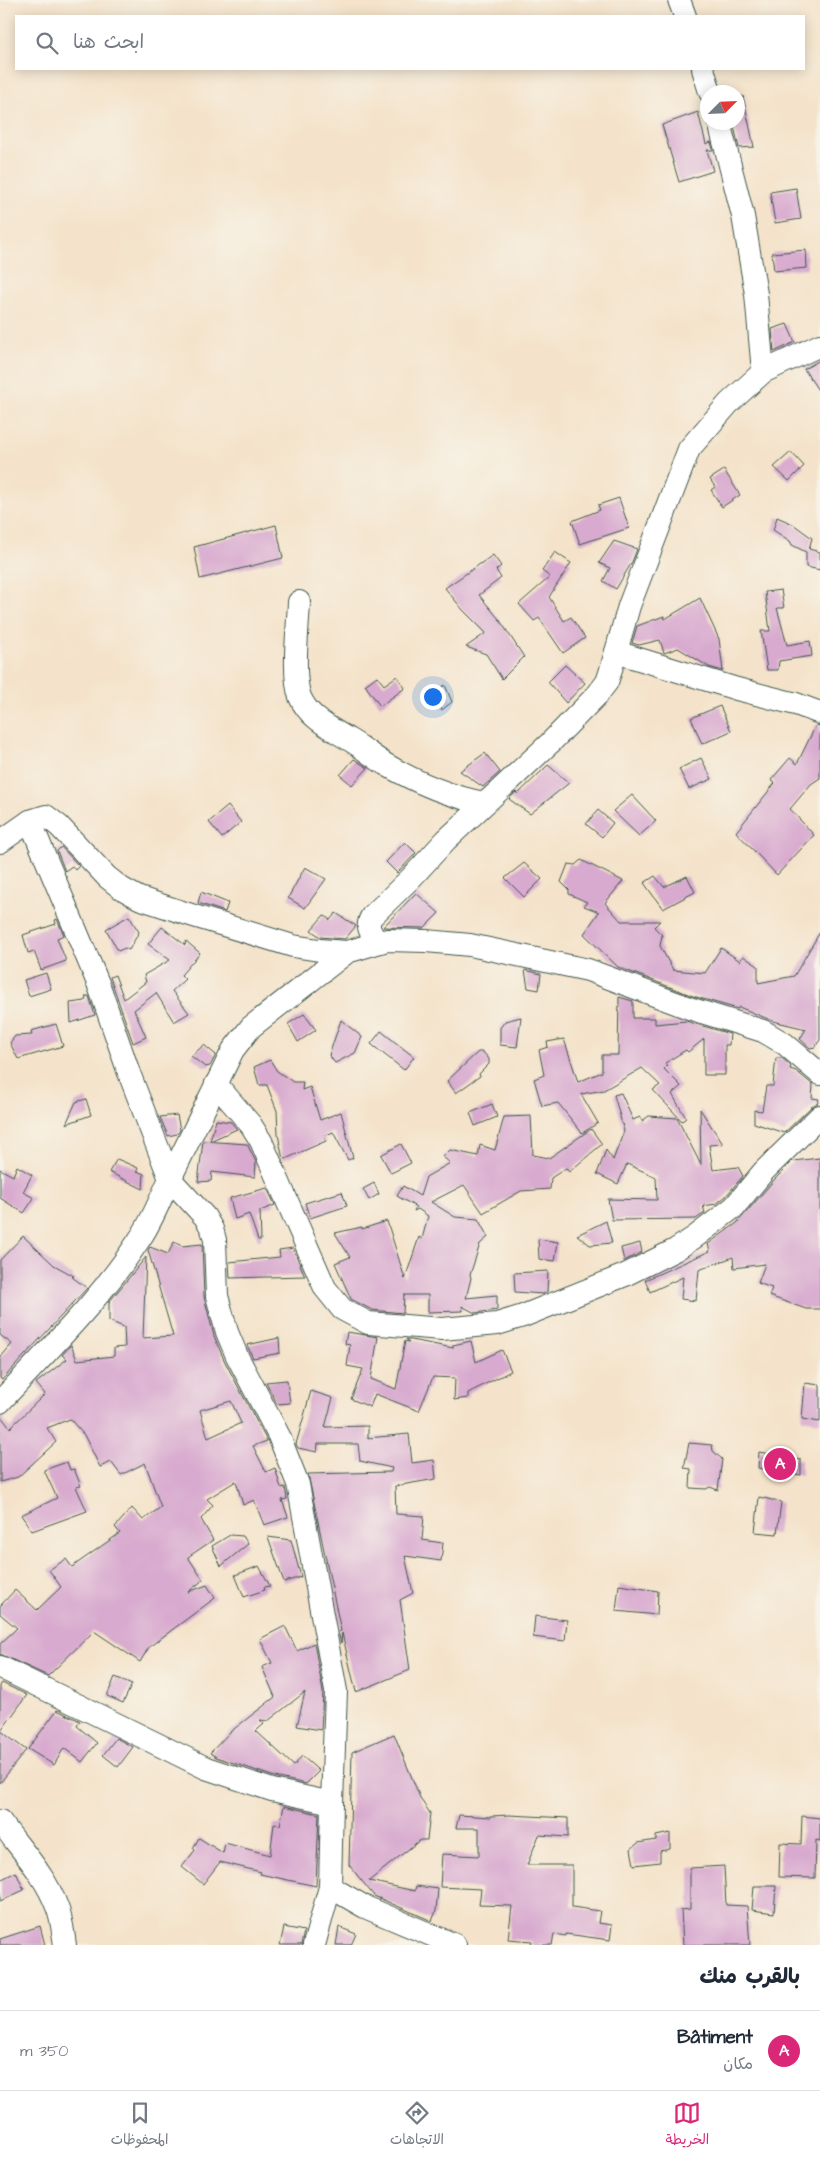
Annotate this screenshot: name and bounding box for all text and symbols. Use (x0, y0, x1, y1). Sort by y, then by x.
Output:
search box (15, 15, 805, 70)
icon: search (33, 29, 61, 57)
text: ابحث هنا (73, 29, 144, 56)
north arrow (700, 85, 745, 130)
your location (420, 684, 446, 710)
pin: A (764, 1445, 796, 1483)
text: بالقرب منك (699, 1962, 800, 1991)
text: Bâtiment (677, 2024, 753, 2051)
text: 350 m (20, 2040, 68, 2062)
text: A (779, 2040, 789, 2062)
text: مكان (723, 2053, 753, 2075)
tab: المحفوظات (111, 2099, 168, 2152)
tab: الاتجاهات (390, 2099, 444, 2152)
tab: الخريطة (666, 2099, 709, 2152)

